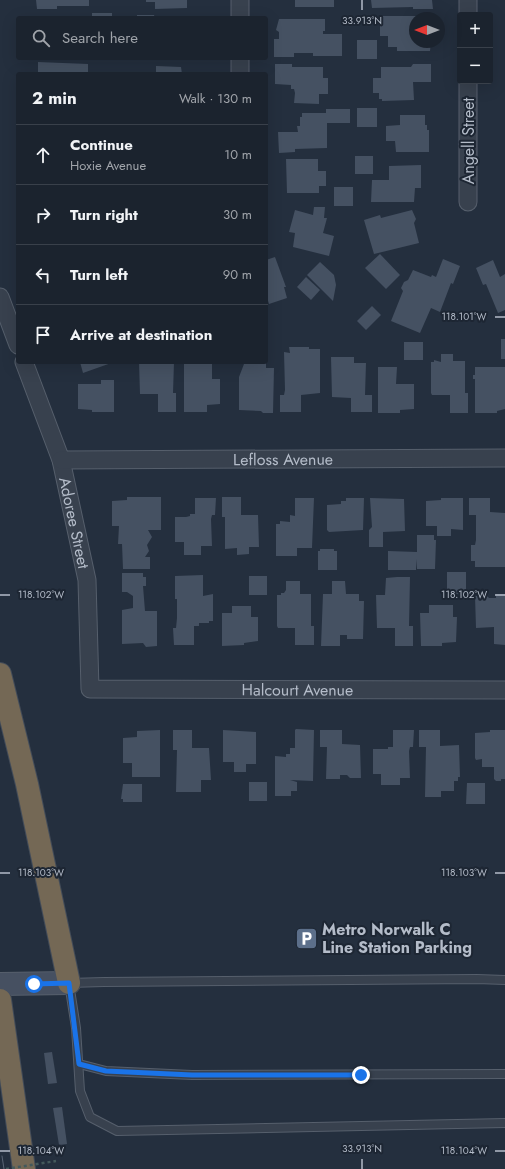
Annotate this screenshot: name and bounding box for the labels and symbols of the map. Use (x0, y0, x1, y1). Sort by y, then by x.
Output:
north arrow (409, 12, 445, 48)
text: 33.913°N (342, 13, 382, 28)
street label: Angell Street (457, 98, 480, 184)
text: 118.101°W (442, 309, 487, 324)
street label: Lefloss Avenue (233, 448, 333, 471)
street label: Adoree Street (53, 475, 95, 571)
text: 118.102°W (18, 587, 64, 602)
text: 118.102°W (441, 587, 487, 602)
street label: Halcourt Avenue (242, 678, 353, 702)
text: 118.103°W (18, 865, 64, 880)
text: 118.103°W (441, 865, 487, 880)
place label: Metro Norwalk C Line Station Parking (322, 918, 472, 959)
parking icon: Metro Norwalk C Line Station Parking (294, 925, 320, 951)
route start (25, 975, 43, 993)
route end (352, 1066, 370, 1084)
text: 33.913°N (342, 1141, 382, 1156)
text: 118.104°W (18, 1143, 64, 1158)
text: 118.104°W (441, 1143, 487, 1158)

